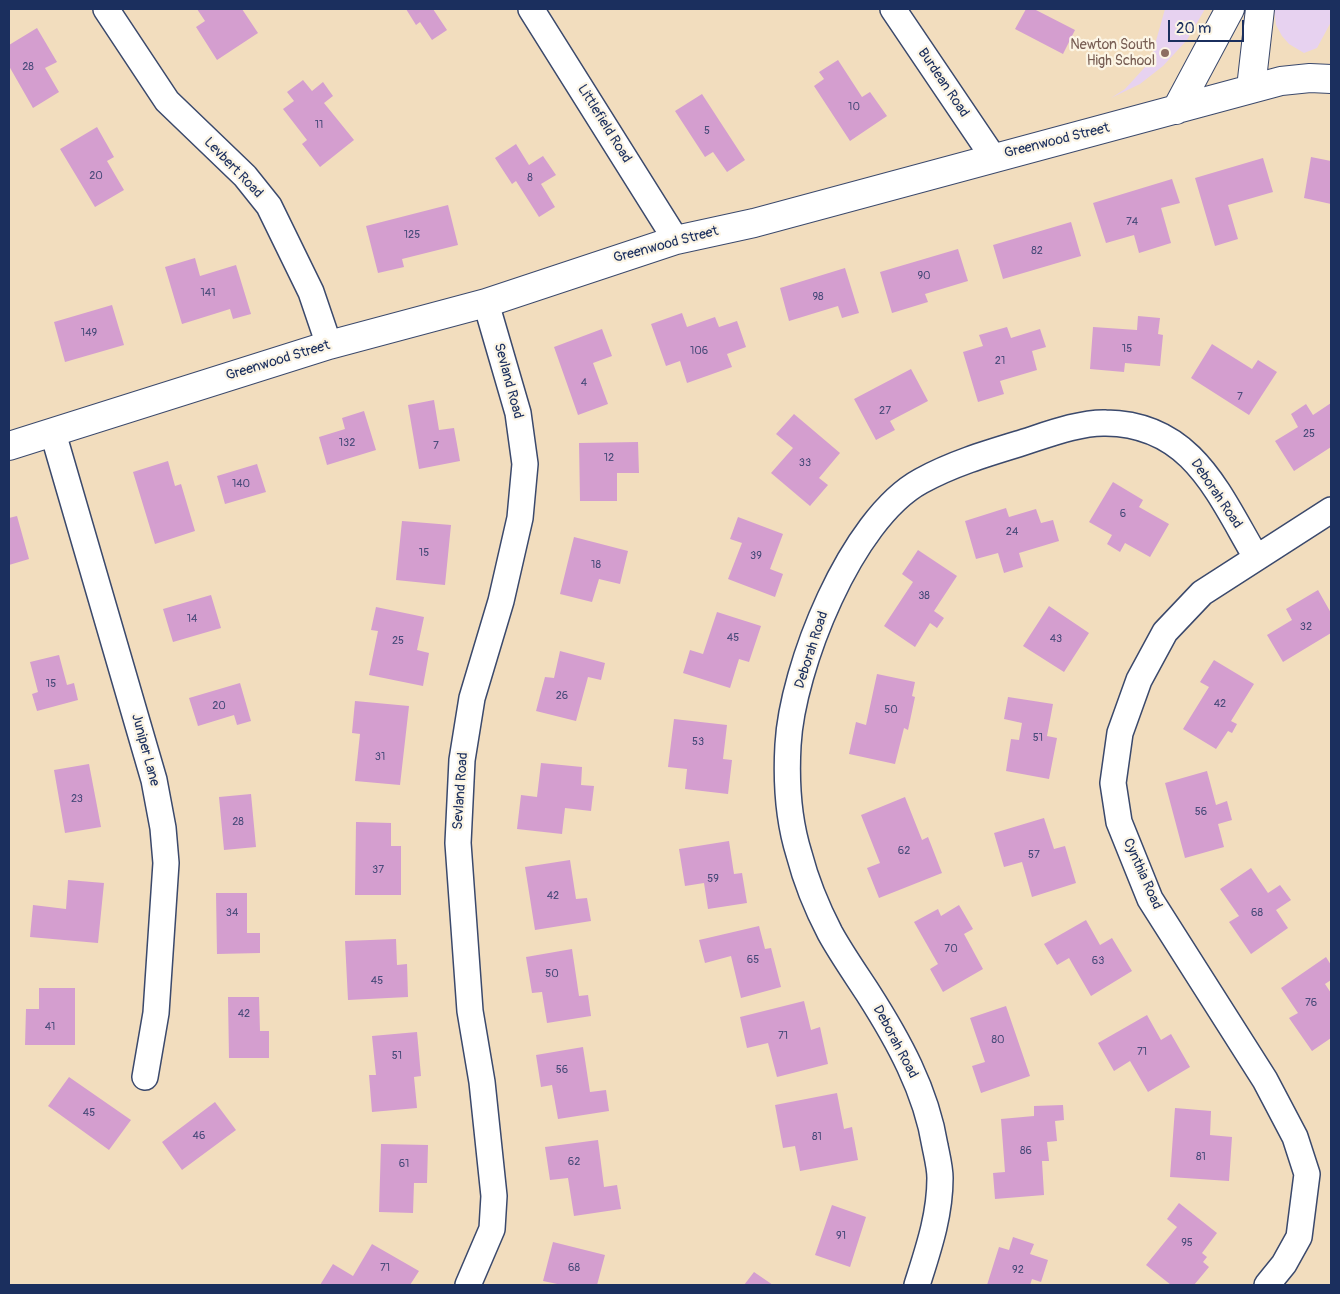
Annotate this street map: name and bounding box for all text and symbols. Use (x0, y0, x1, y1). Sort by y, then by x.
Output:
scale bar (1170, 10, 1246, 42)
text: 20 m (1176, 19, 1211, 38)
place label: Newton South High School (1070, 37, 1155, 70)
street label: Burdean Road (914, 45, 972, 121)
marker: Newton South High School (1159, 47, 1171, 59)
house number: 28 (22, 60, 34, 74)
street label: Littlefield Road (573, 82, 635, 166)
house number: 10 (848, 100, 860, 114)
house number: 11 (315, 118, 323, 132)
street label: Greenwood Street (1003, 120, 1111, 162)
house number: 5 (704, 124, 710, 138)
street label: Levbert Road (200, 134, 266, 202)
house number: 20 (89, 169, 103, 183)
house number: 8 (527, 171, 533, 185)
house number: 74 (1126, 215, 1138, 229)
street label: Greenwood Street (612, 223, 720, 267)
house number: 125 (404, 228, 420, 242)
house number: 82 (1031, 244, 1043, 258)
house number: 90 (917, 269, 931, 283)
house number: 141 (201, 286, 215, 300)
house number: 98 (812, 290, 824, 304)
house number: 149 (81, 326, 97, 340)
street label: Greenwood Street (224, 337, 332, 385)
street label: Sevland Road (490, 341, 526, 421)
house number: 15 (1122, 342, 1132, 356)
house number: 106 (690, 344, 708, 358)
house number: 21 (995, 354, 1005, 368)
house number: 4 (581, 376, 587, 390)
house number: 7 (1237, 390, 1243, 404)
house number: 27 (879, 404, 891, 418)
house number: 25 (1303, 427, 1315, 441)
house number: 132 (339, 436, 355, 450)
house number: 7 (433, 439, 439, 453)
house number: 12 (604, 451, 614, 465)
house number: 33 (799, 456, 811, 470)
street label: Deborah Road (1187, 456, 1245, 532)
house number: 140 (232, 477, 250, 491)
house number: 6 (1120, 507, 1126, 521)
house number: 24 (1006, 525, 1018, 539)
house number: 15 (419, 546, 429, 560)
house number: 39 (750, 549, 762, 563)
house number: 18 (591, 558, 601, 572)
house number: 38 (918, 589, 930, 603)
street label: Deborah Road (792, 609, 832, 691)
house number: 14 (187, 612, 197, 626)
house number: 32 (1300, 620, 1312, 634)
house number: 45 (727, 631, 739, 645)
house number: 43 (1050, 632, 1062, 646)
house number: 25 (392, 634, 404, 648)
house number: 15 (46, 677, 56, 691)
house number: 26 (556, 689, 568, 703)
house number: 42 (1214, 697, 1226, 711)
house number: 20 (212, 699, 226, 713)
house number: 50 (884, 703, 898, 717)
street label: Juniper Lane (127, 712, 163, 788)
house number: 51 (1033, 731, 1043, 745)
house number: 53 (692, 735, 704, 749)
house number: 31 (375, 750, 385, 764)
street label: Sevland Road (450, 752, 472, 830)
house number: 23 (71, 792, 83, 806)
house number: 56 (1195, 805, 1207, 819)
house number: 28 (232, 815, 244, 829)
street label: Cynthia Road (1119, 836, 1165, 912)
house number: 62 (898, 844, 910, 858)
house number: 57 (1028, 848, 1040, 862)
house number: 37 (372, 863, 384, 877)
house number: 59 (707, 872, 719, 886)
house number: 42 (547, 889, 559, 903)
house number: 34 (226, 906, 238, 920)
house number: 68 (1251, 906, 1263, 920)
house number: 70 (944, 942, 958, 956)
house number: 65 (747, 953, 759, 967)
house number: 63 (1092, 954, 1104, 968)
house number: 50 (545, 967, 559, 981)
house number: 45 (371, 974, 383, 988)
house number: 76 (1305, 996, 1317, 1010)
street label: Deborah Road (869, 1003, 921, 1081)
house number: 42 (238, 1007, 250, 1021)
house number: 41 (45, 1020, 55, 1034)
house number: 71 (778, 1029, 788, 1043)
house number: 80 (991, 1033, 1005, 1047)
house number: 71 (1137, 1045, 1147, 1059)
house number: 51 (392, 1049, 402, 1063)
house number: 56 (556, 1063, 568, 1077)
house number: 45 (83, 1106, 95, 1120)
house number: 46 (193, 1129, 205, 1143)
house number: 81 (812, 1130, 822, 1144)
house number: 86 (1020, 1144, 1032, 1158)
house number: 81 (1196, 1150, 1206, 1164)
house number: 62 (568, 1155, 580, 1169)
house number: 61 (399, 1157, 409, 1171)
house number: 91 (836, 1229, 846, 1243)
house number: 95 (1181, 1236, 1193, 1250)
house number: 71 (380, 1261, 390, 1275)
house number: 68 (568, 1261, 580, 1275)
house number: 92 (1012, 1263, 1024, 1277)

